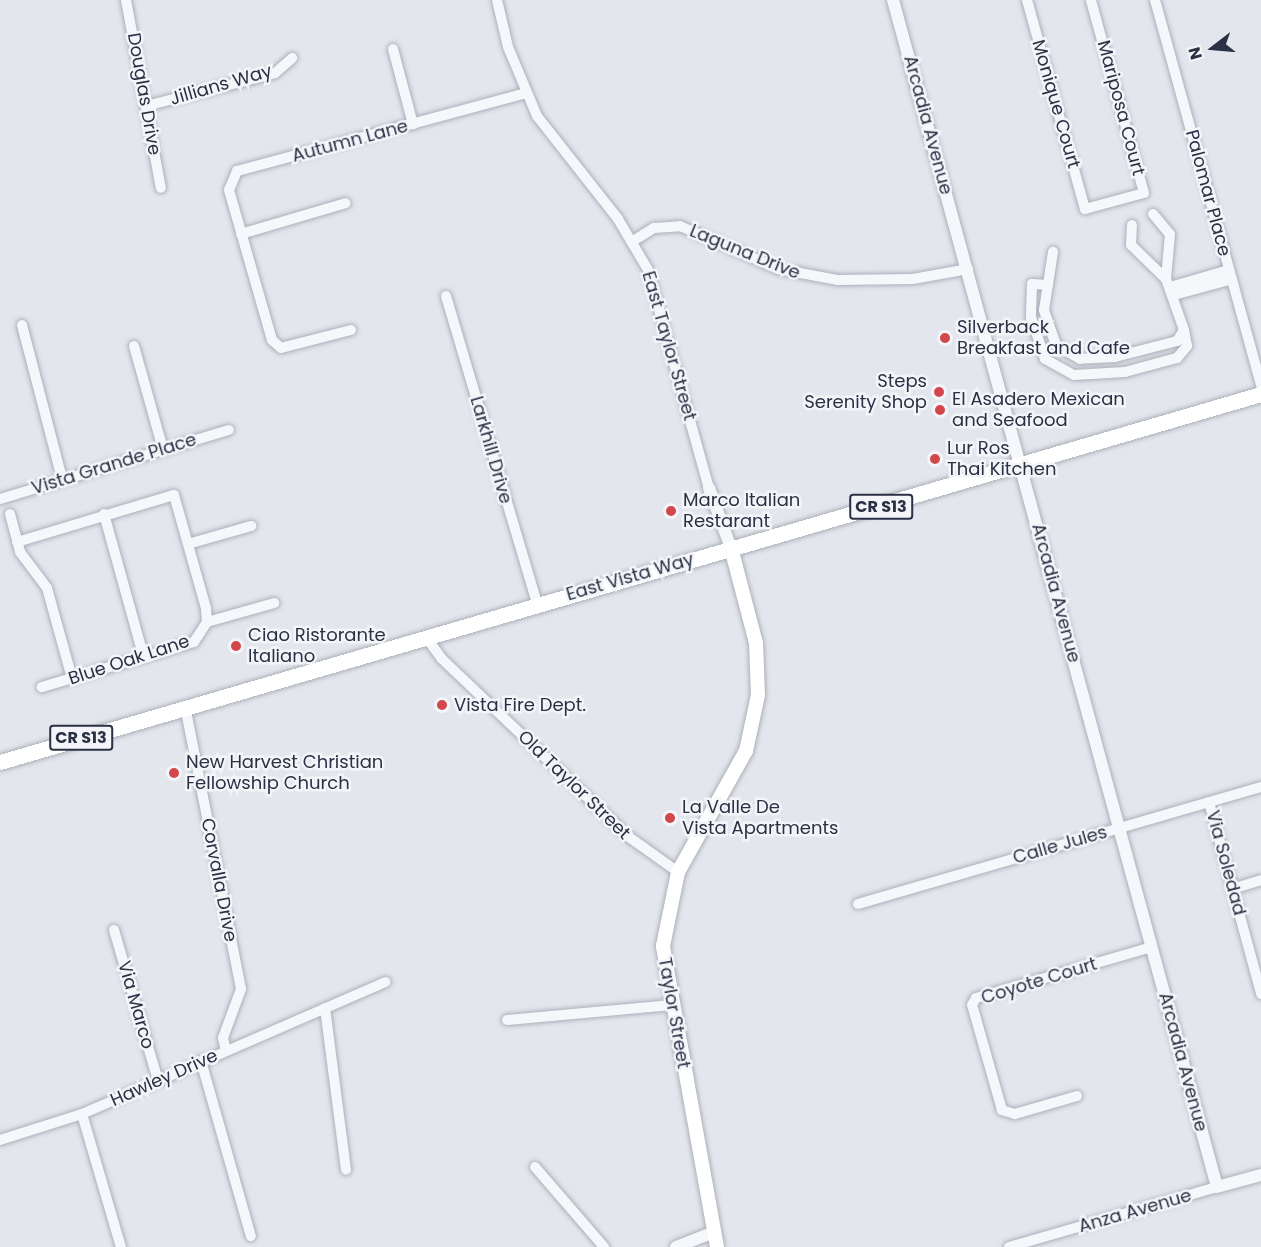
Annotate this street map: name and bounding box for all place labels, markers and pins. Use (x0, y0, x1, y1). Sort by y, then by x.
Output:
place label: Silverback Breakfast and Cafe (957, 317, 1130, 360)
marker: Silverback Breakfast and Cafe (938, 331, 952, 345)
place label: Steps Serenity Shop (804, 371, 927, 413)
marker: Steps Serenity Shop (932, 385, 946, 399)
place label: El Asadero Mexican and Seafood (952, 389, 1125, 432)
marker: El Asadero Mexican and Seafood (933, 403, 947, 417)
place label: Lur Ros Thai Kitchen (947, 438, 1057, 480)
marker: Lur Ros Thai Kitchen (928, 452, 942, 466)
place label: Marco Italian Restarant (683, 490, 800, 532)
marker: Marco Italian Restarant (664, 504, 678, 518)
place label: Ciao Ristorante Italiano (248, 625, 386, 668)
marker: Ciao Ristorante Italiano (229, 639, 243, 653)
place label: Vista Fire Dept. (454, 694, 586, 716)
marker: Vista Fire Dept. (435, 698, 449, 712)
place label: New Harvest Christian Fellowship Church (186, 752, 383, 795)
marker: New Harvest Christian Fellowship Church (167, 766, 181, 780)
place label: La Valle De Vista Apartments (682, 797, 838, 840)
marker: La Valle De Vista Apartments (663, 811, 677, 825)

